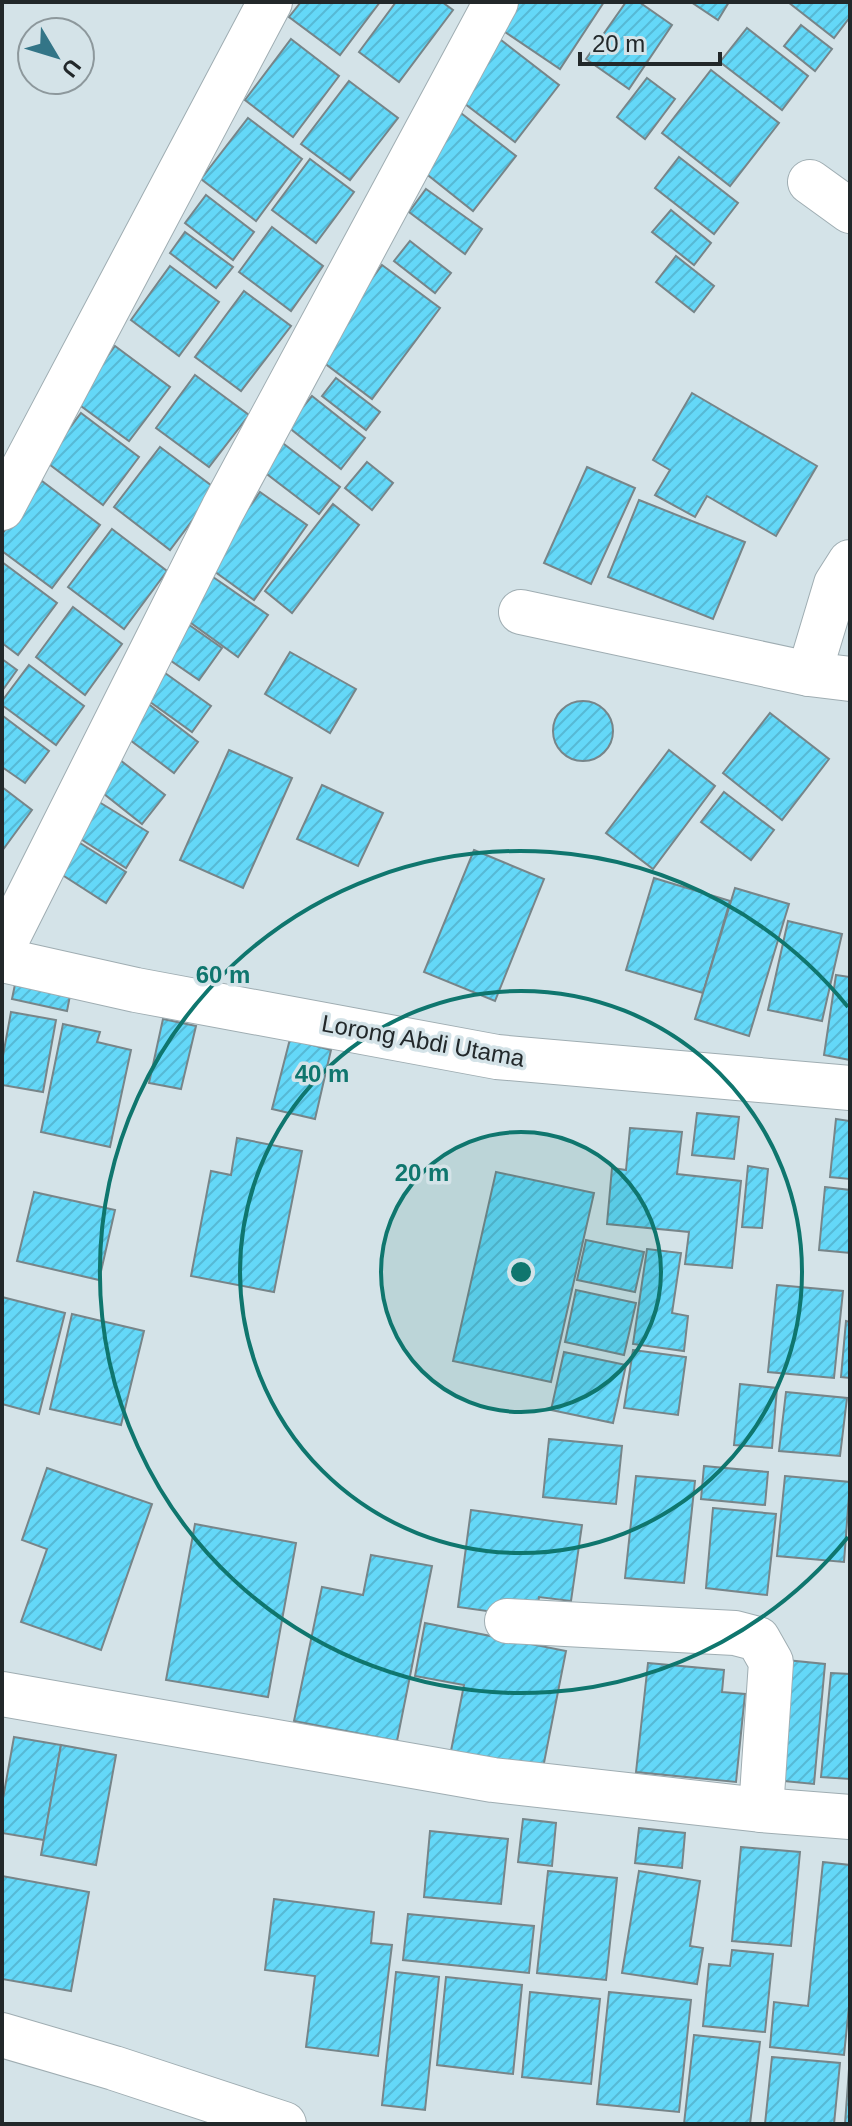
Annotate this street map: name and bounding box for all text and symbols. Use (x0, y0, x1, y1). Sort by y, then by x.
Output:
north arrow (16, 16, 96, 96)
scale bar (580, 16, 720, 66)
text: 20 m (592, 30, 645, 57)
text: U (57, 54, 86, 82)
text: 60 m (196, 961, 250, 988)
street label: Lorong Abdi Utama (320, 1009, 527, 1072)
text: 40 m (295, 1060, 349, 1087)
text: 20 m (395, 1159, 449, 1186)
centre of rings (507, 1258, 535, 1286)

